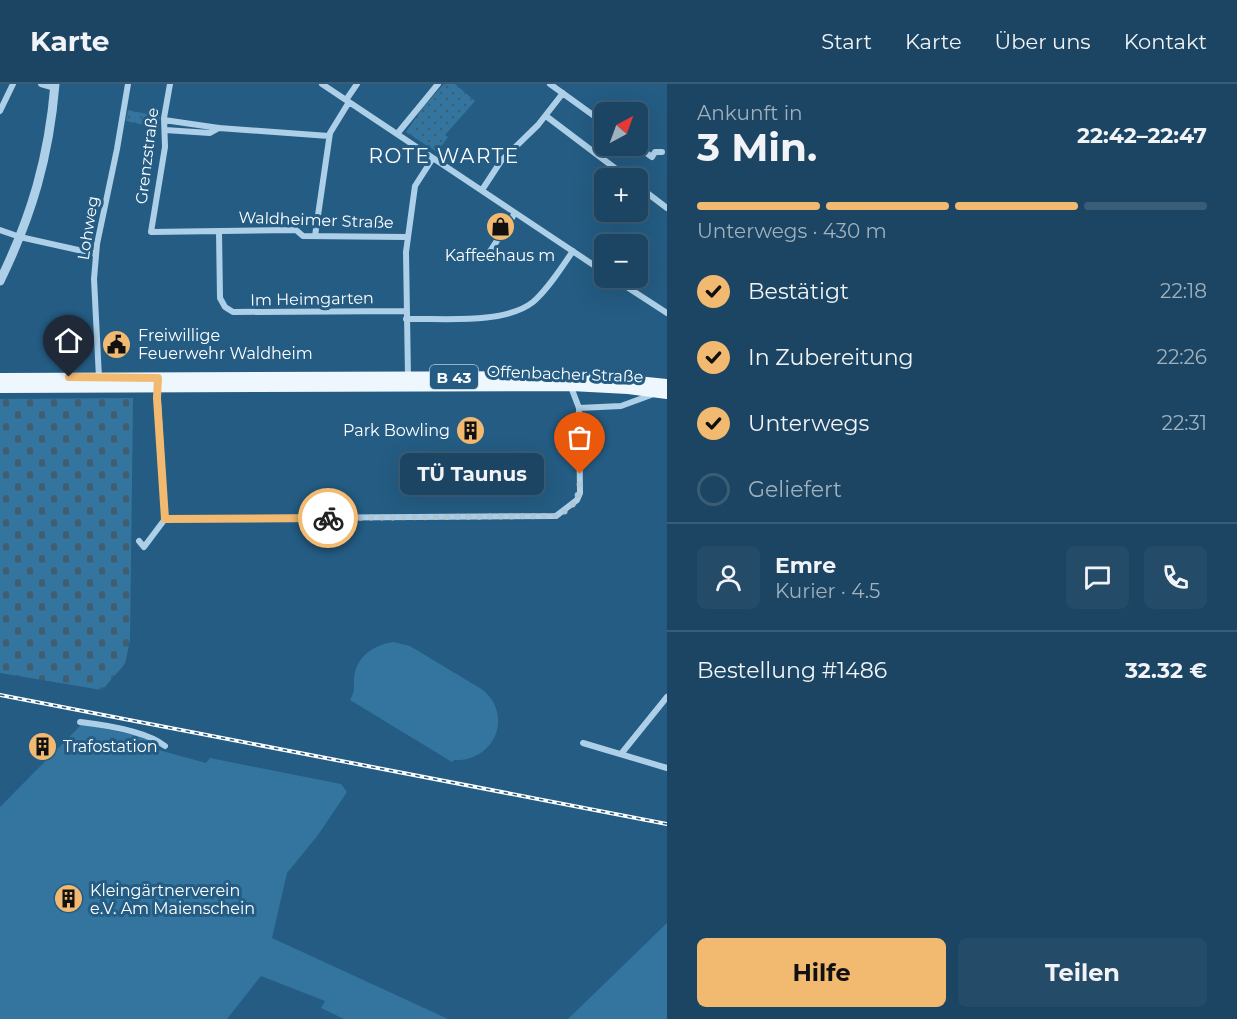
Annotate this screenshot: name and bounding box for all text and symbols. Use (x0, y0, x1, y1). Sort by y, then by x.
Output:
text: Karte (30, 24, 110, 58)
text: Start (821, 29, 872, 54)
text: Karte (905, 29, 962, 54)
text: Über uns (995, 29, 1091, 54)
text: Kontakt (1124, 29, 1207, 54)
text: Ankunft in (697, 101, 803, 125)
north arrow (594, 102, 648, 156)
map controls (594, 102, 648, 288)
street label: Grenzstraße (132, 107, 162, 205)
text: 22:42–22:47 (1077, 122, 1207, 149)
text: 3 Min. (697, 123, 817, 171)
district label: ROTE WARTE (368, 144, 520, 168)
button: + (594, 168, 648, 222)
street label: Lohweg (74, 195, 102, 261)
street label: Waldheimer Straße (238, 208, 394, 232)
shop icon: Kaffeehaus m (484, 211, 516, 243)
text: Unterwegs · 430 m (697, 219, 887, 243)
button: − (594, 234, 648, 288)
place label: Kaffeehaus m (445, 246, 555, 265)
icon: check (697, 275, 730, 308)
text: Bestätigt (748, 278, 849, 305)
text: 22:18 (1160, 279, 1207, 303)
street label: Im Heimgarten (250, 288, 374, 310)
pin (43, 315, 94, 377)
icon: home (52, 324, 85, 357)
place label: Freiwillige Feuerwehr Waldheim (138, 326, 313, 363)
public building icon: Freiwillige Feuerwehr Waldheim (101, 328, 133, 360)
icon: check (697, 341, 730, 374)
text: In Zubereitung (748, 344, 914, 371)
text: 22:26 (1157, 345, 1207, 369)
street label: Offenbacher Straße (486, 362, 644, 386)
road number: B 43 (430, 365, 478, 389)
icon: check (697, 407, 730, 440)
text: Unterwegs (748, 410, 869, 437)
text: 22:31 (1162, 411, 1207, 435)
pin (554, 412, 605, 474)
building icon: Park Bowling (455, 414, 487, 446)
place label: Park Bowling (343, 421, 450, 440)
icon: bag (563, 421, 596, 454)
callout: TÜ Taunus (400, 453, 544, 495)
text: TÜ Taunus (417, 462, 527, 486)
text: Geliefert (748, 476, 842, 503)
courier (298, 488, 358, 548)
icon: bike (312, 502, 345, 535)
button: person (697, 546, 760, 609)
button: chat (1066, 546, 1129, 609)
button: phone (1144, 546, 1207, 609)
text: Emre (775, 552, 836, 579)
text: Kurier · 4.5 (775, 579, 880, 603)
text: Bestellung #1486 (697, 657, 887, 684)
text: 32.32 € (1125, 657, 1207, 684)
building icon: Trafostation (26, 730, 58, 762)
place label: Trafostation (63, 737, 158, 756)
place label: Kleingärtnerverein e.V. Am Maienschein (90, 881, 255, 918)
building icon: Kleingärtnerverein e.V. Am Maienschein (53, 883, 85, 915)
button: Hilfe (697, 938, 946, 1007)
button: Teilen (958, 938, 1207, 1007)

